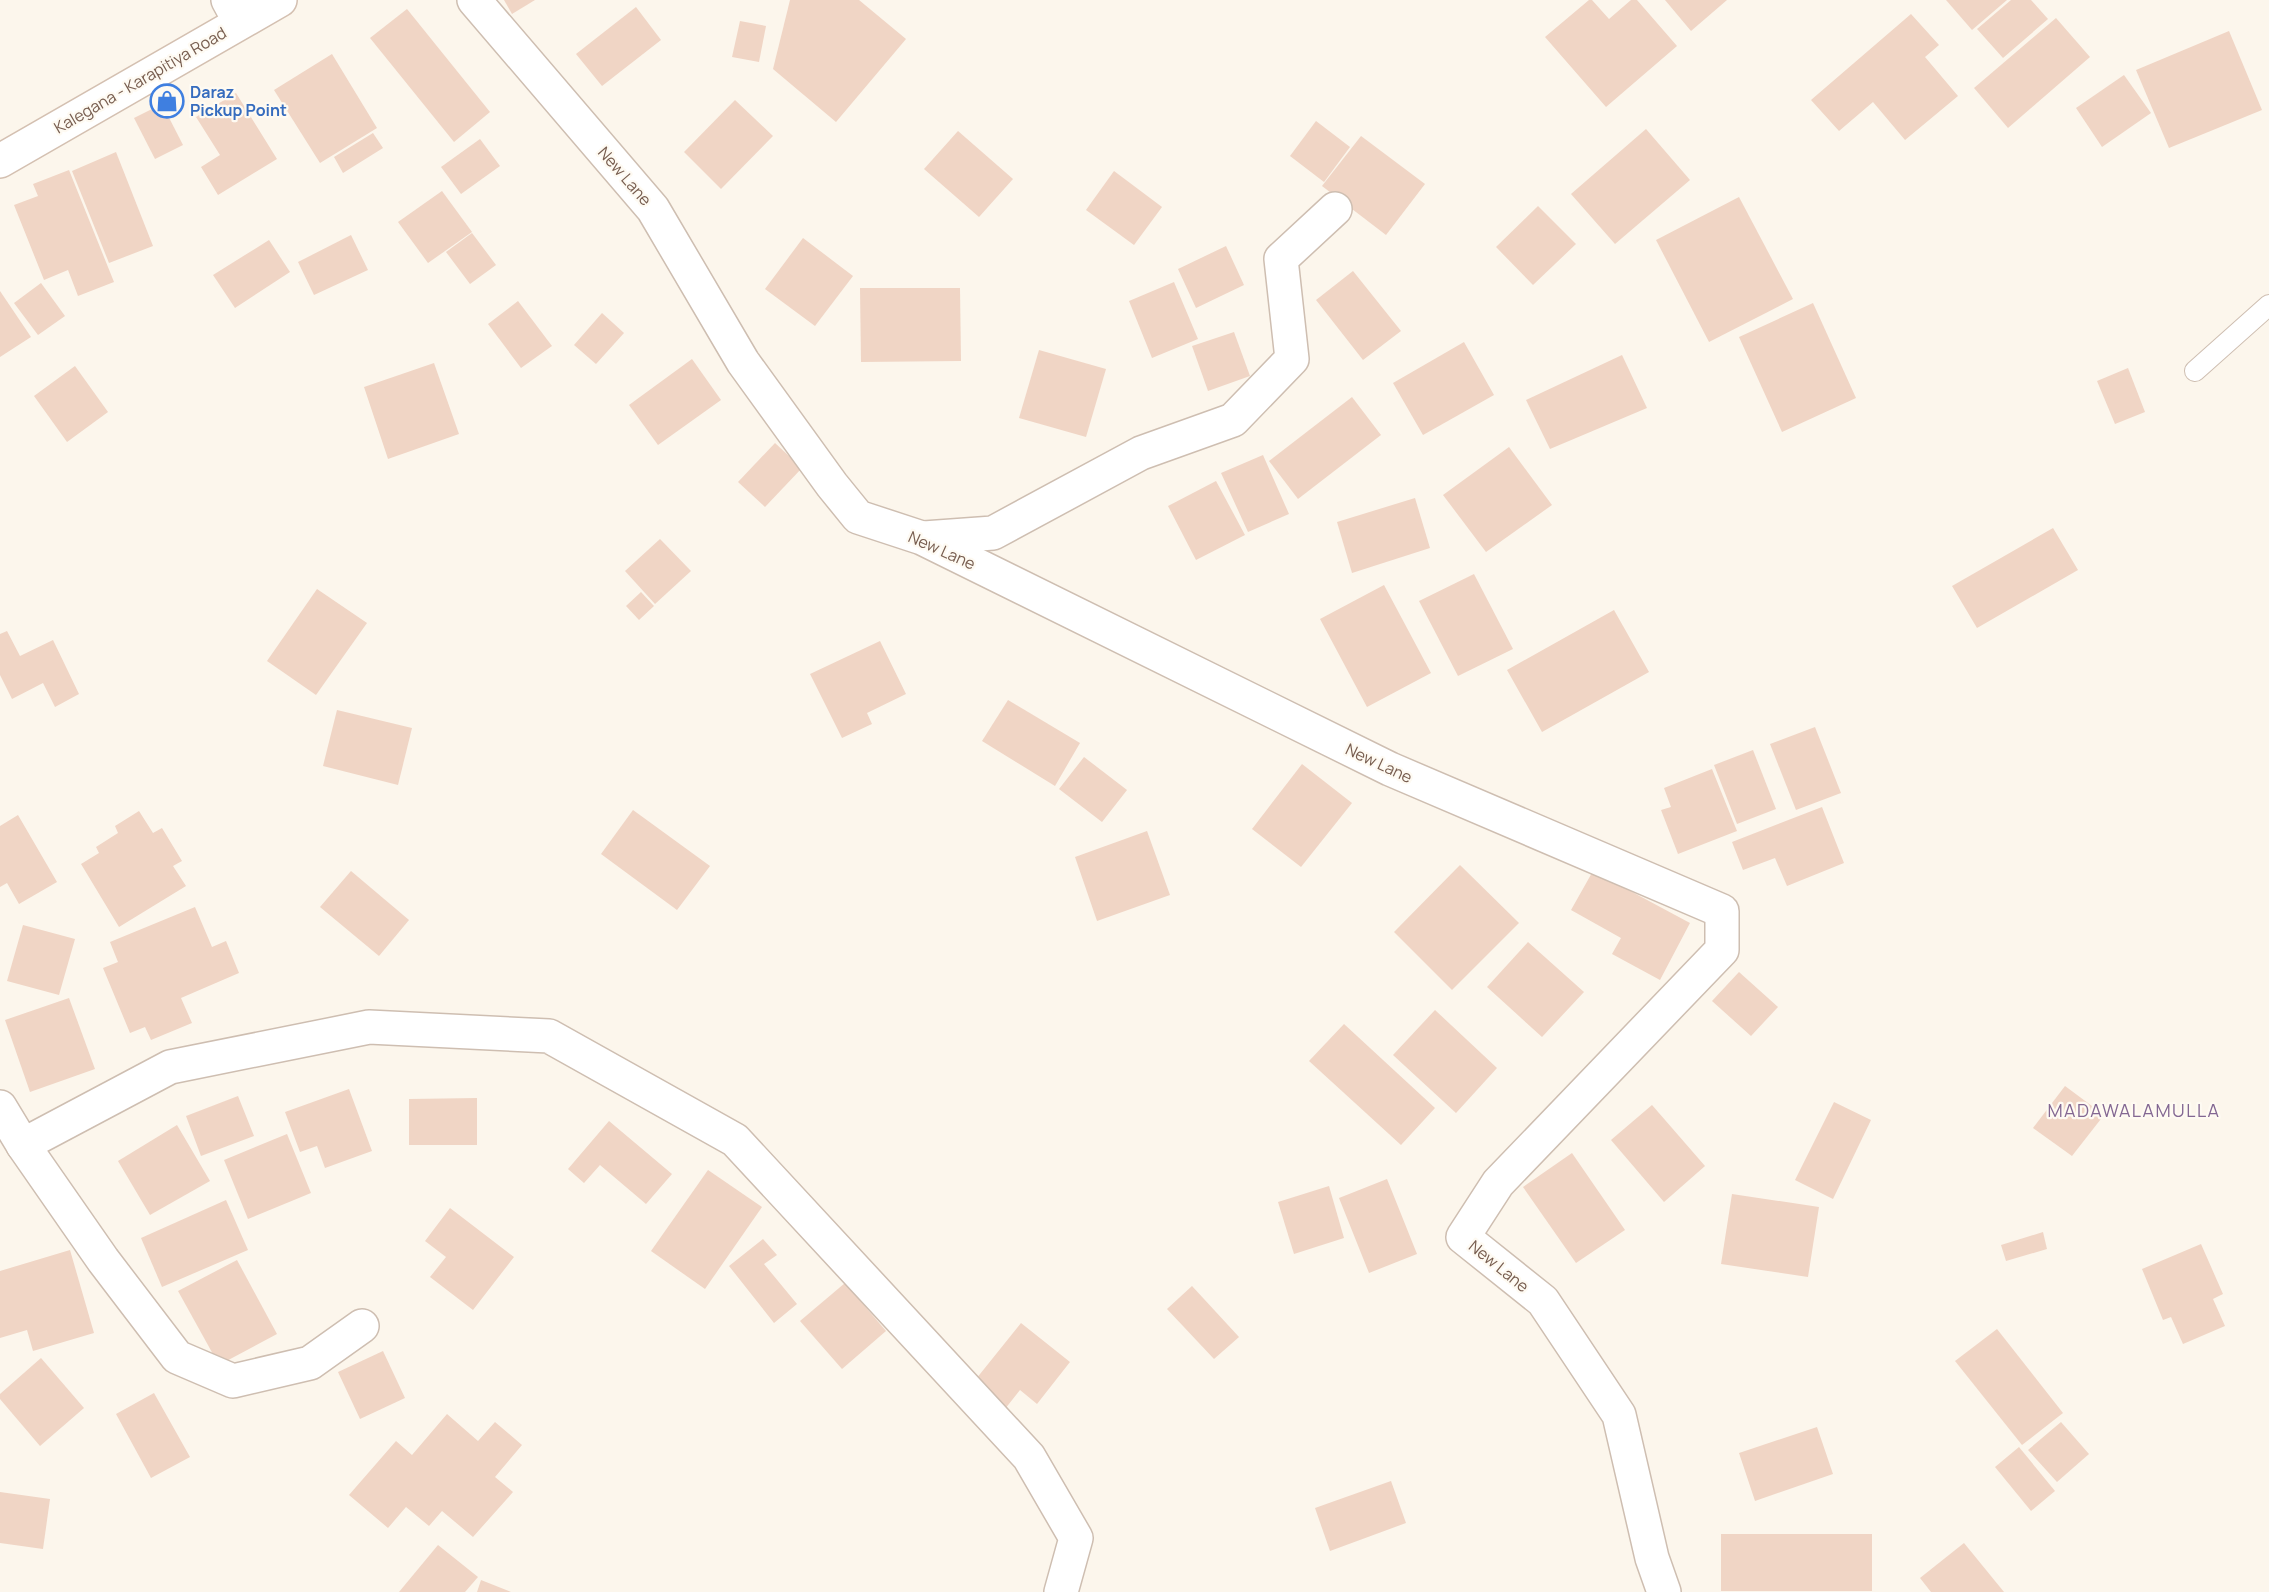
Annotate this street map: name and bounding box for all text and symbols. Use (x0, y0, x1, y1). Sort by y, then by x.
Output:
street label: Kalegana - Karapitiya Road (50, 22, 230, 138)
place label: Daraz Pickup Point (190, 81, 287, 121)
shop icon: Daraz Pickup Point (149, 83, 185, 119)
street label: New Lane (593, 142, 657, 210)
street label: New Lane (905, 525, 979, 575)
street label: New Lane (1342, 738, 1416, 788)
district label: MADAWALAMULLA (2047, 1098, 2221, 1122)
street label: New Lane (1464, 1235, 1534, 1297)

